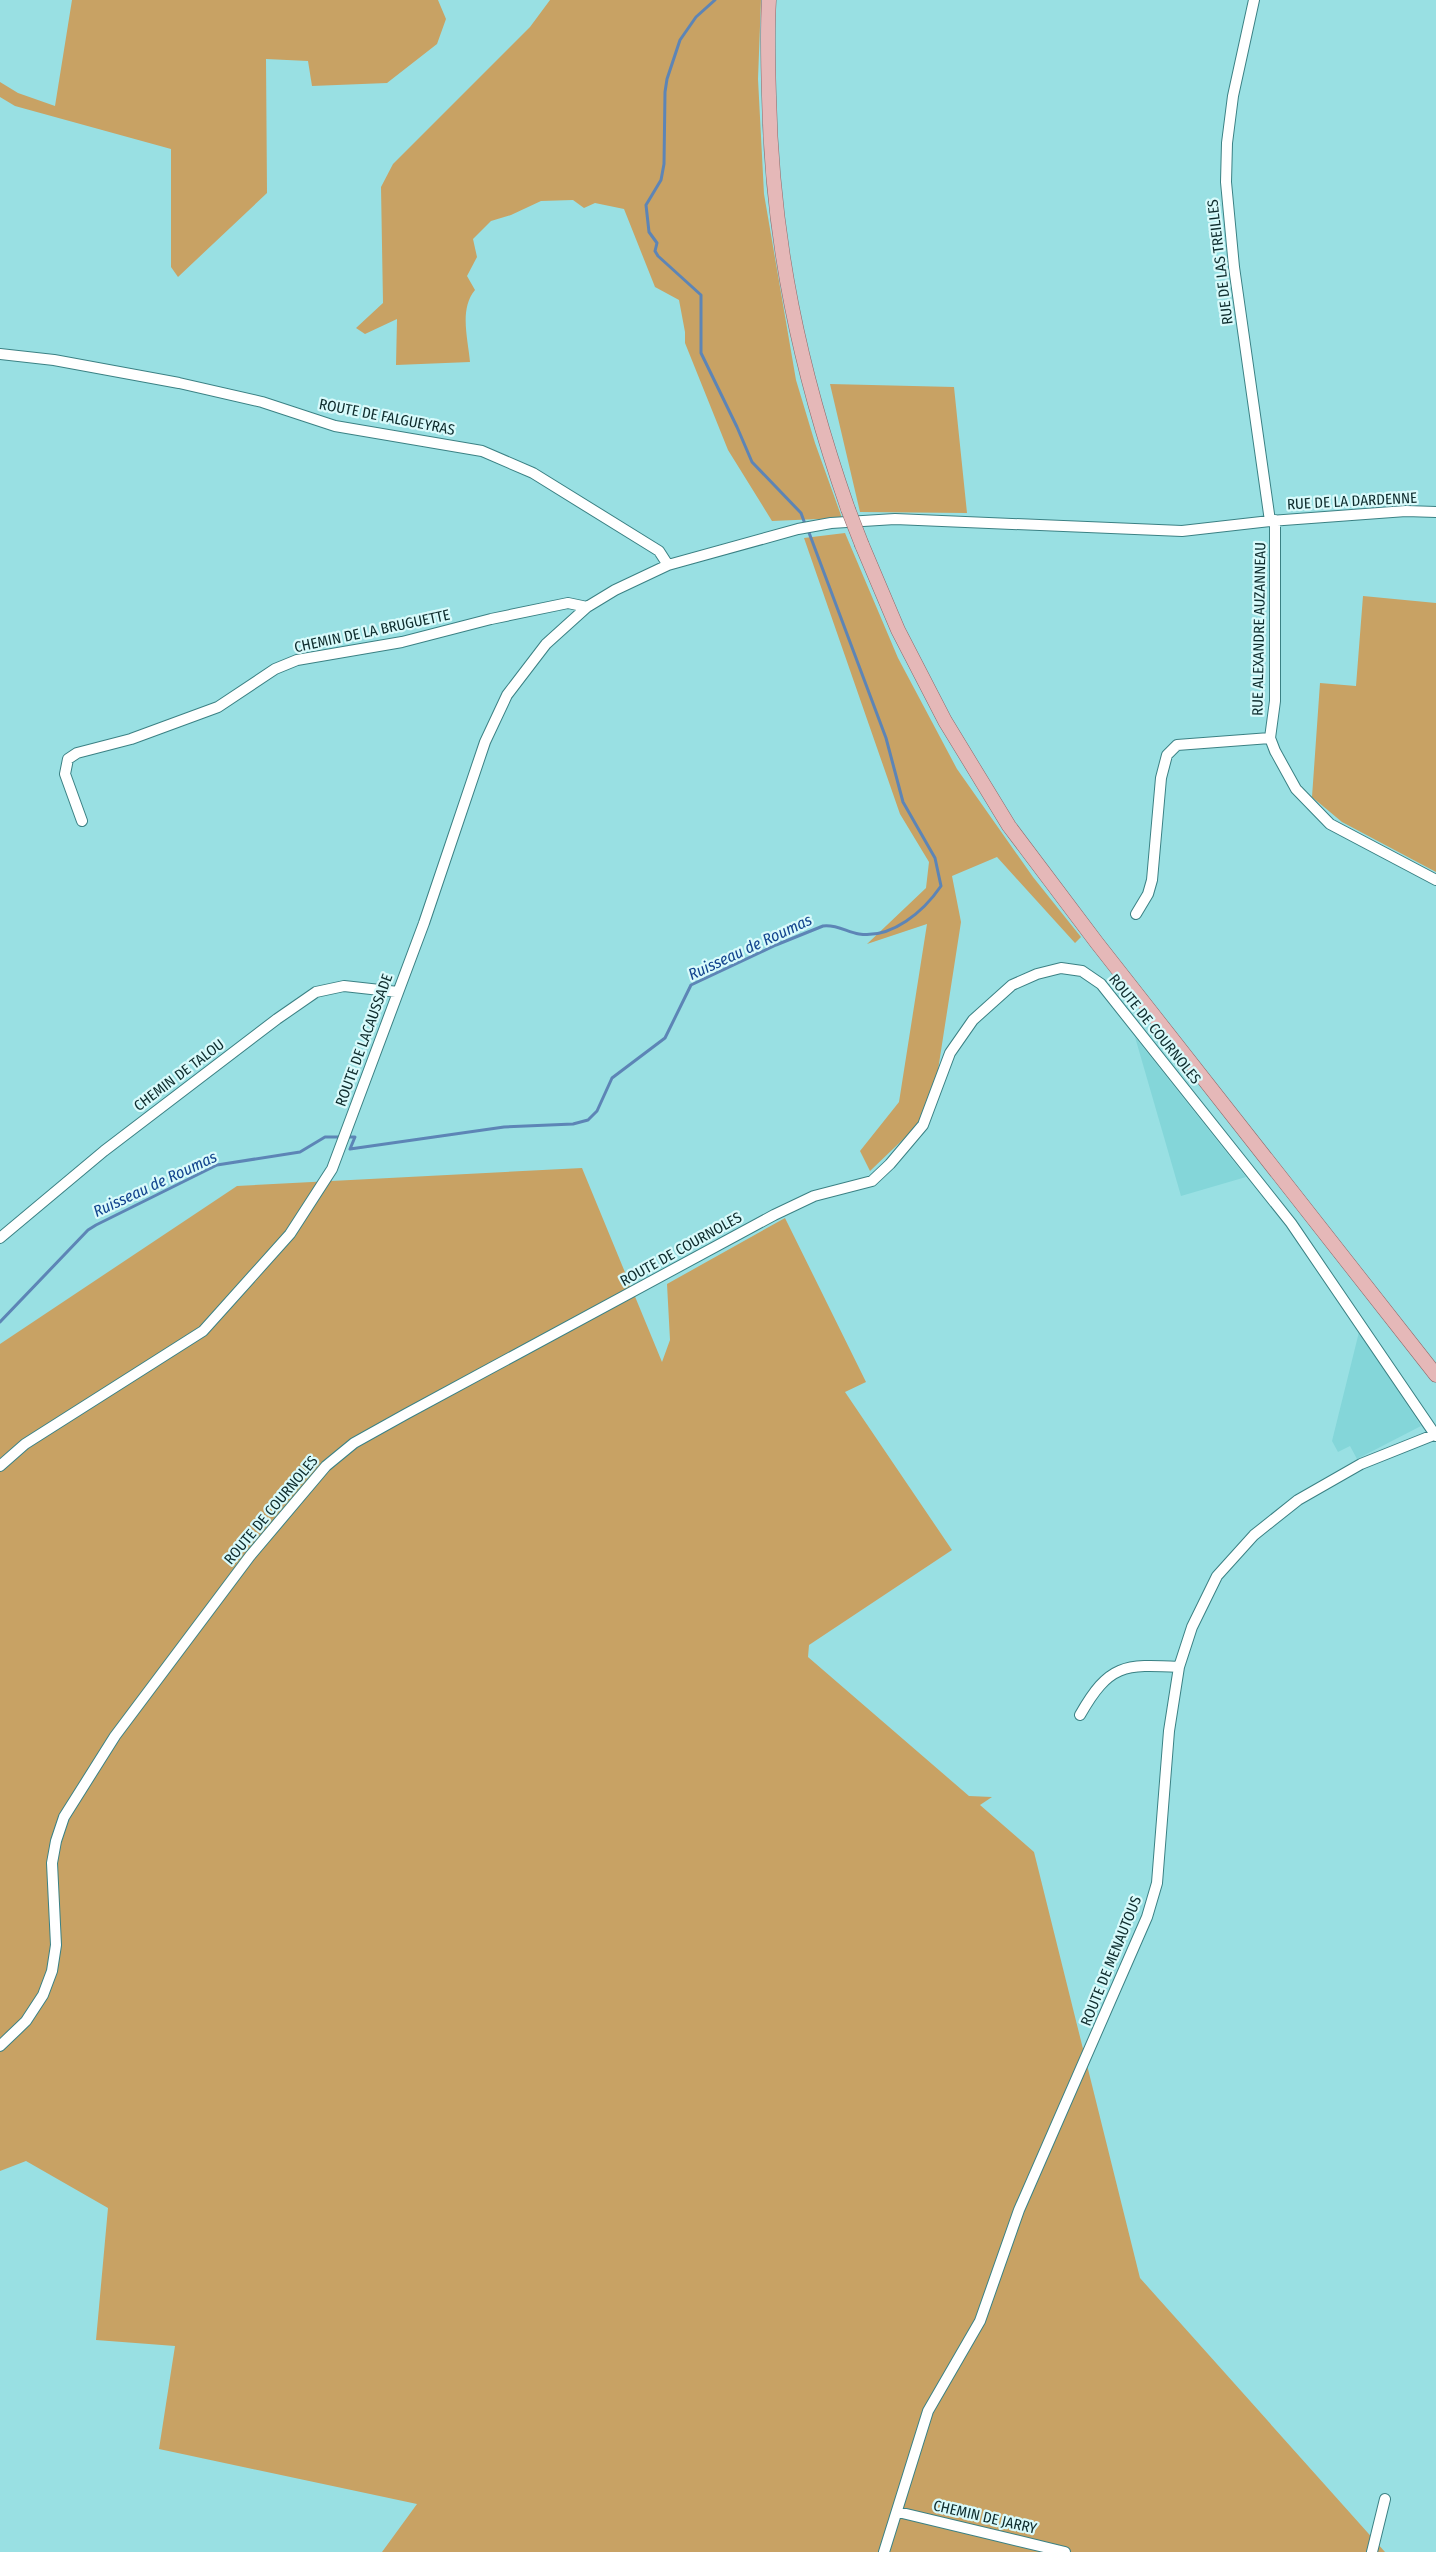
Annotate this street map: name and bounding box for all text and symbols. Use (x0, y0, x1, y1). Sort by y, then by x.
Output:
street label: RUE DE LAS TREILLES (1203, 198, 1237, 326)
street label: ROUTE DE FALGUEYRAS (318, 395, 456, 439)
street label: RUE DE LA DARDENNE (1286, 489, 1418, 513)
street label: RUE ALEXANDRE AUZANNEAU (1248, 542, 1270, 716)
street label: CHEMIN DE LA BRUGUETTE (292, 606, 452, 656)
water label: Ruisseau de Roumas (685, 910, 815, 984)
street label: ROUTE DE COURNOLES (1105, 970, 1205, 1088)
street label: ROUTE DE LACAUSSADE (332, 971, 396, 1109)
street label: CHEMIN DE TALOU (130, 1035, 228, 1115)
water label: Ruisseau de Roumas (90, 1147, 220, 1221)
street label: ROUTE DE COURNOLES (617, 1208, 745, 1290)
street label: ROUTE DE COURNOLES (220, 1452, 322, 1568)
street label: ROUTE DE MENAUTOUS (1077, 1893, 1145, 2029)
street label: CHEMIN DE JARRY (931, 2496, 1039, 2538)

